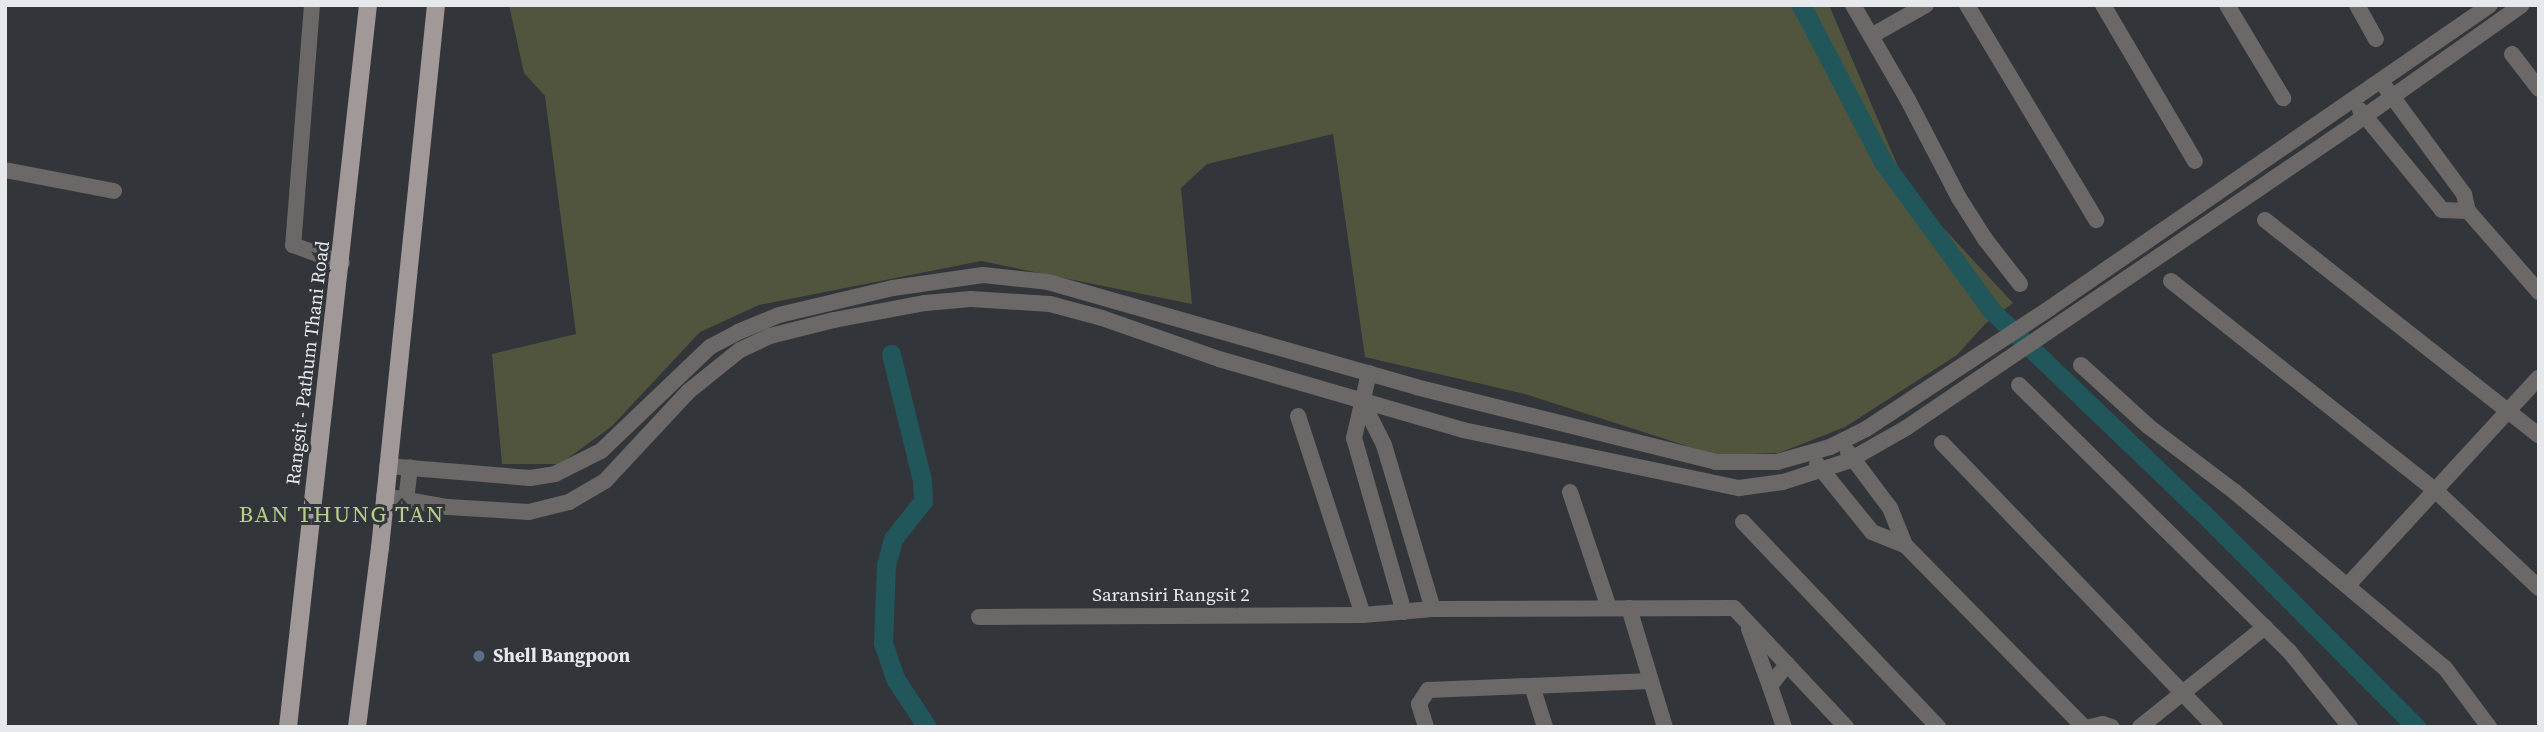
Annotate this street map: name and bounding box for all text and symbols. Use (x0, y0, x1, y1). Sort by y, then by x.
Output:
street label: Rangsit - Pathum Thani Road (282, 239, 334, 487)
district label: BAN THUNG TAN (240, 500, 444, 528)
street label: Saransiri Rangsit 2 (1092, 584, 1250, 606)
place label: Shell Bangpoon (493, 645, 630, 667)
marker: Shell Bangpoon (471, 648, 487, 664)

